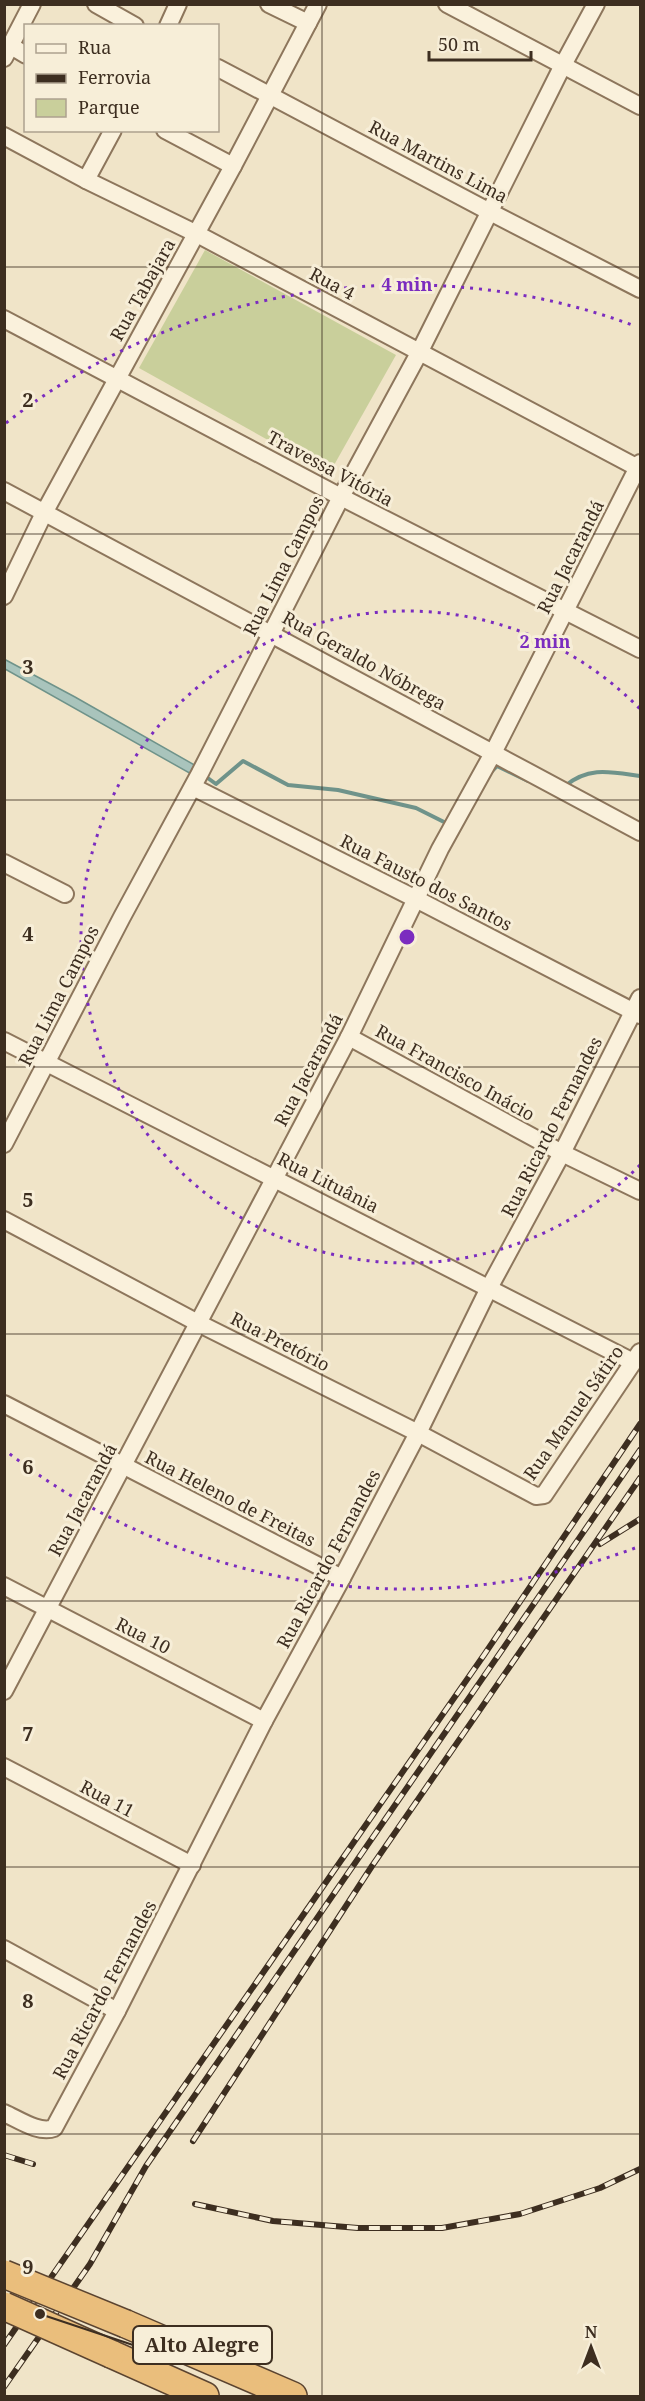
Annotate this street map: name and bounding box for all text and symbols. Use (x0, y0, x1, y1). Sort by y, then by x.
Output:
legend (24, 24, 219, 132)
scale bar (429, 24, 531, 62)
text: 50 m (438, 32, 480, 56)
text: Rua (78, 35, 111, 59)
text: Ferrovia (78, 65, 151, 89)
text: Parque (78, 95, 140, 119)
street label: Rua Martins Lima (365, 114, 512, 208)
street label: Rua Tabajara (104, 234, 180, 345)
street label: Rua 4 (306, 261, 359, 305)
text: 4 min (382, 272, 432, 296)
text: 2 (22, 386, 34, 413)
street label: Travessa Vitória (263, 425, 398, 511)
street label: Rua Lima Campos (237, 491, 329, 640)
street label: Rua Jacarandá (531, 496, 609, 618)
street label: Rua Geraldo Nóbrega (278, 605, 451, 715)
text: 2 min (520, 629, 570, 653)
text: 3 (22, 653, 34, 680)
street label: Rua Fausto dos Santos (337, 828, 516, 936)
text: 4 (22, 920, 34, 947)
street label: Rua Lima Campos (12, 921, 104, 1070)
centre of rings (397, 927, 417, 947)
street label: Rua Jacarandá (268, 1009, 348, 1130)
street label: Rua Francisco Inácio (372, 1018, 539, 1126)
street label: Rua Ricardo Fernandes (495, 1032, 607, 1221)
street label: Rua Lituânia (274, 1146, 383, 1218)
text: 5 (22, 1186, 34, 1213)
street label: Rua Pretório (227, 1306, 334, 1376)
street label: Rua Manuel Sátiro (518, 1340, 629, 1484)
street label: Rua Jacarandá (42, 1439, 122, 1560)
street label: Rua Heleno de Freitas (141, 1445, 320, 1552)
text: 6 (22, 1453, 34, 1480)
street label: Rua Ricardo Fernandes (271, 1465, 386, 1652)
street label: Rua 10 (112, 1611, 175, 1659)
text: 7 (22, 1720, 34, 1747)
street label: Rua 11 (76, 1774, 139, 1822)
street label: Rua Ricardo Fernandes (47, 1896, 162, 2083)
text: 8 (22, 1987, 34, 2014)
text: 9 (22, 2253, 34, 2280)
north arrow (561, 2317, 621, 2377)
text: N (585, 2321, 598, 2343)
callout: Alto Alegre (133, 2326, 272, 2364)
text: Alto Alegre (145, 2331, 259, 2358)

